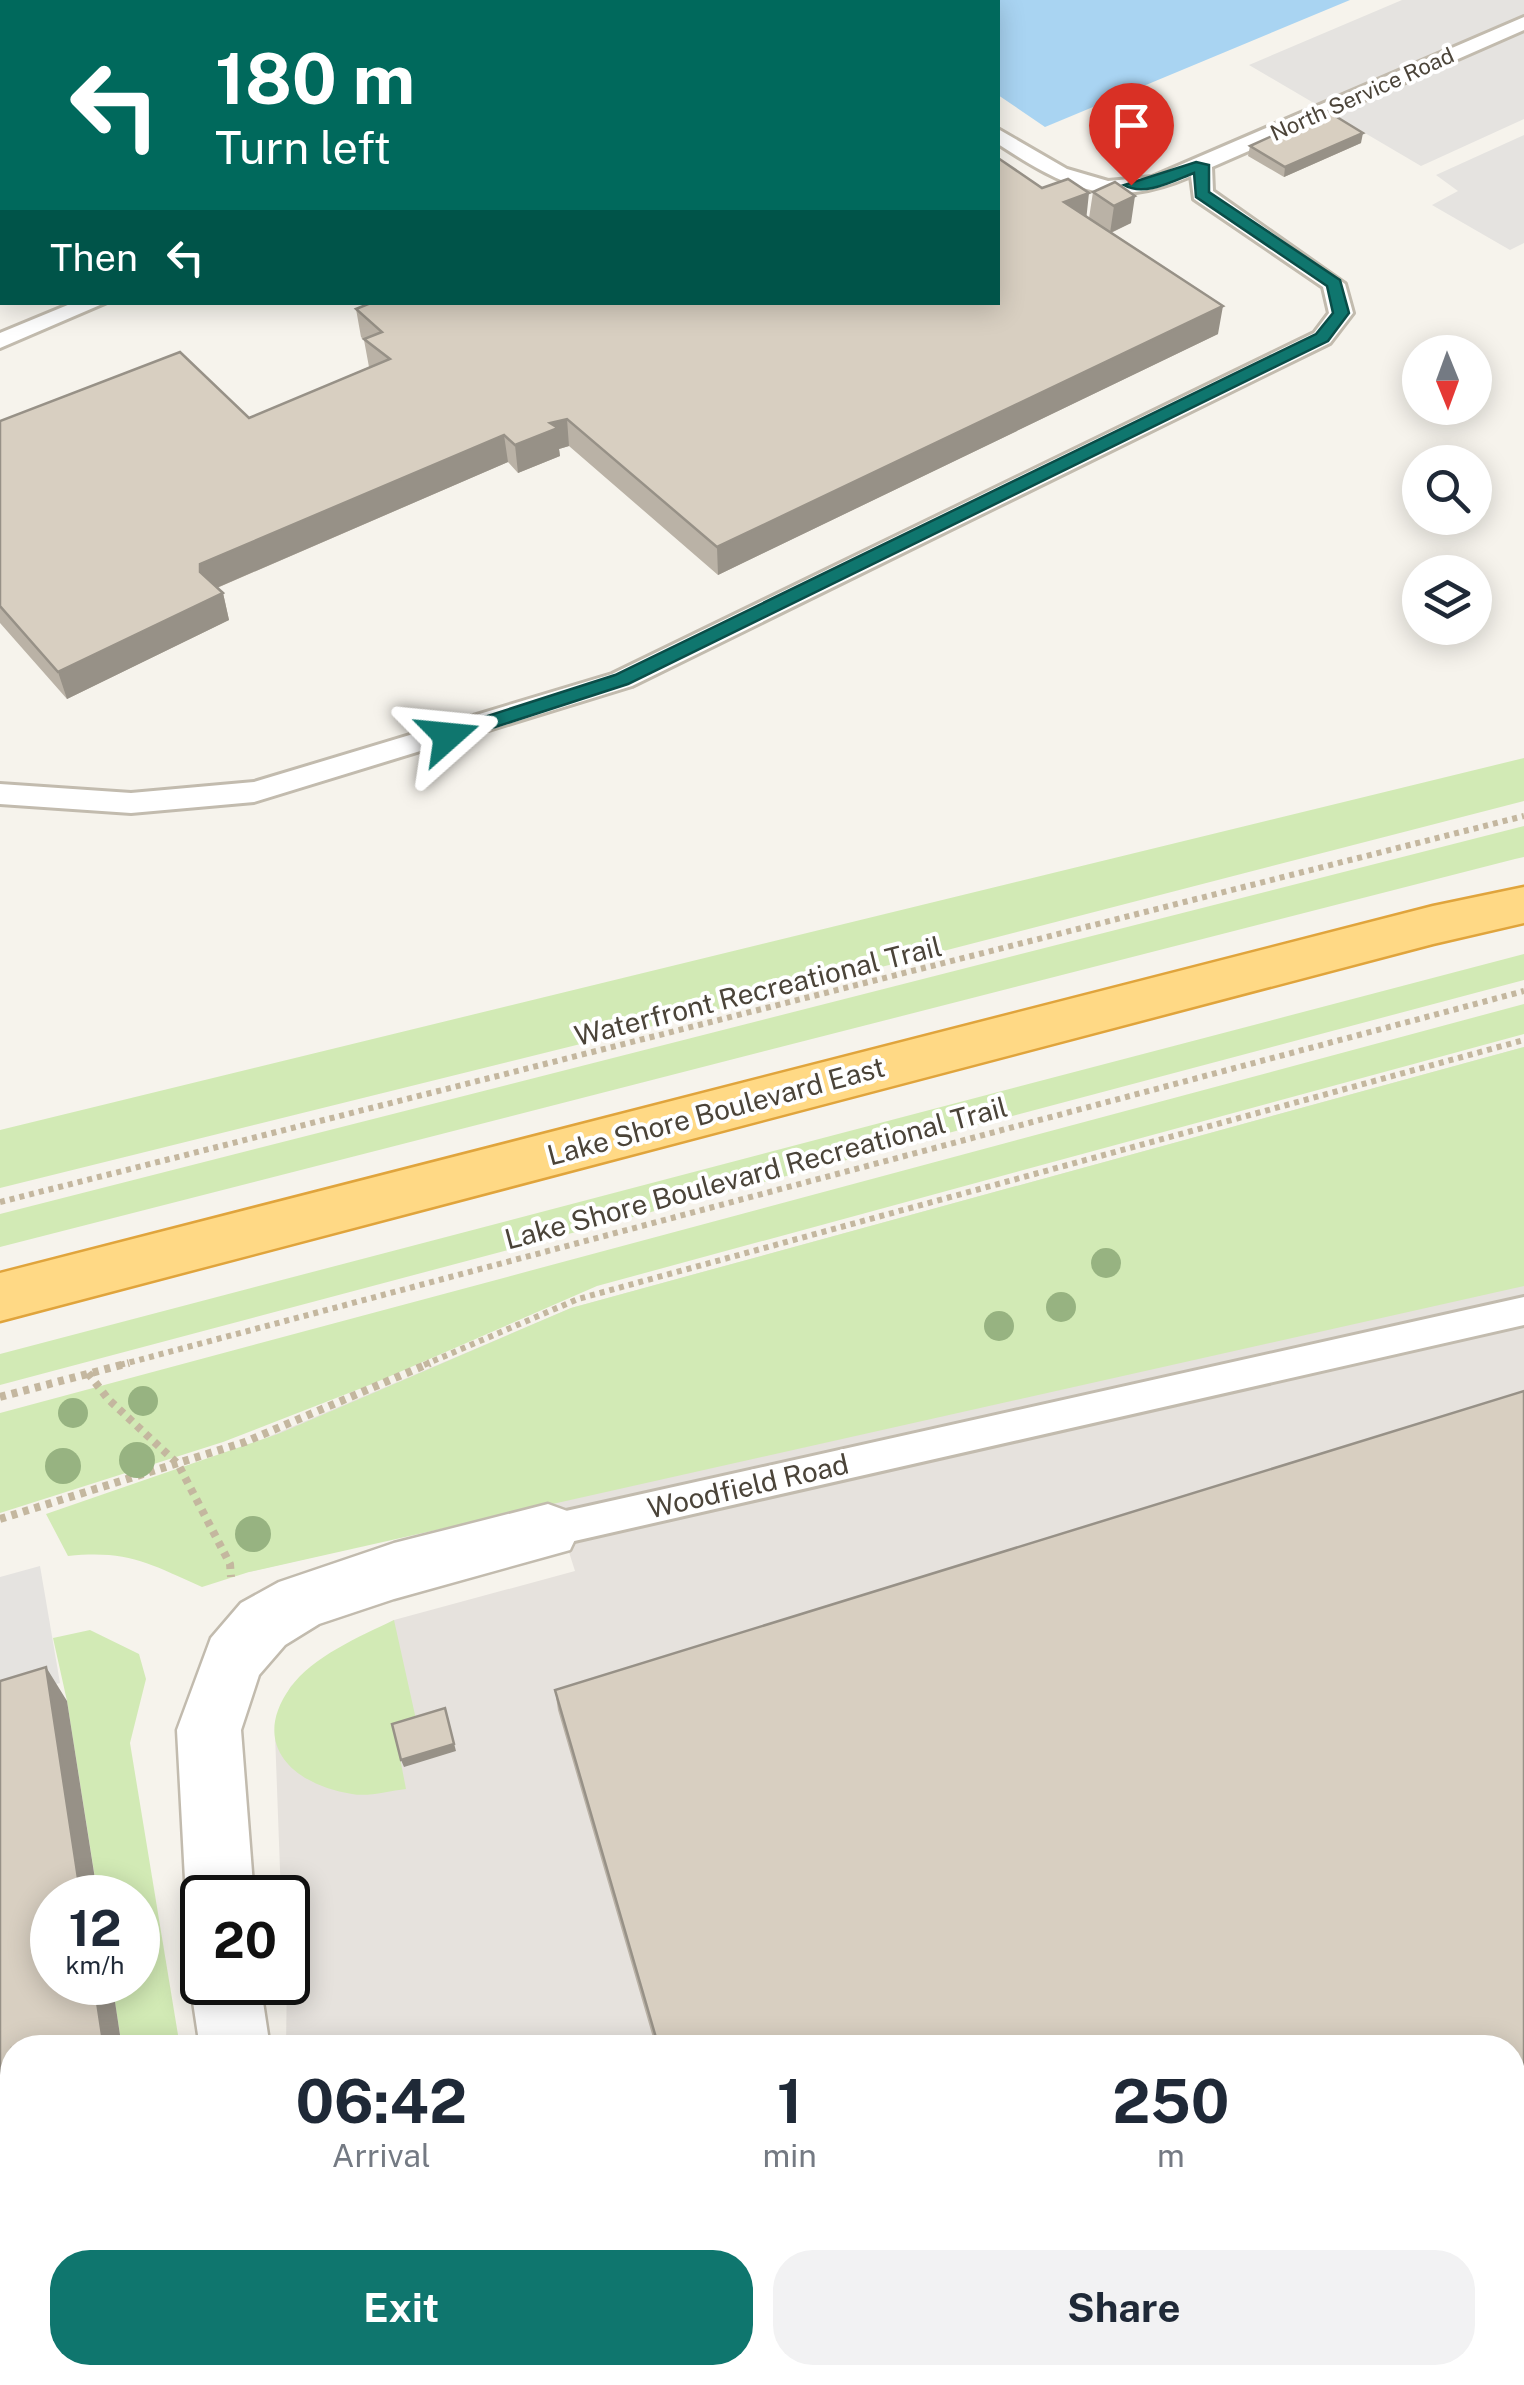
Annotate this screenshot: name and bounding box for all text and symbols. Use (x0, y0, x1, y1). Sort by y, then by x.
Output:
text: 180 m (215, 37, 415, 120)
icon: left (50, 40, 180, 170)
street label: North Service Road (1266, 42, 1458, 146)
pin (1089, 83, 1174, 186)
icon: arrive (1104, 98, 1159, 153)
text: Turn left (215, 121, 391, 174)
icon: left (158, 230, 213, 285)
text: Then (50, 235, 138, 280)
north arrow (1402, 335, 1492, 425)
map controls (1402, 335, 1492, 645)
button: search (1402, 445, 1492, 535)
button: layers (1402, 555, 1492, 645)
position arrow (396, 684, 500, 788)
street label: Waterfront Recreational Trail (571, 929, 945, 1052)
street label: Lake Shore Boulevard East (544, 1050, 888, 1171)
street label: Lake Shore Boulevard Recreational Trail (501, 1089, 1011, 1256)
street label: Woodfield Road (644, 1446, 852, 1525)
speed limit sign: 20 (180, 1875, 310, 2005)
text: 12 (68, 1898, 122, 1957)
text: km/h (66, 1950, 124, 1980)
text: 06:42 (295, 2066, 467, 2137)
text: 1 (777, 2066, 802, 2137)
text: 250 (1112, 2066, 1230, 2137)
text: Arrival (332, 2137, 431, 2174)
text: min (763, 2137, 817, 2174)
text: m (1157, 2137, 1185, 2174)
button: Exit (50, 2250, 753, 2365)
button: Share (773, 2250, 1475, 2365)

